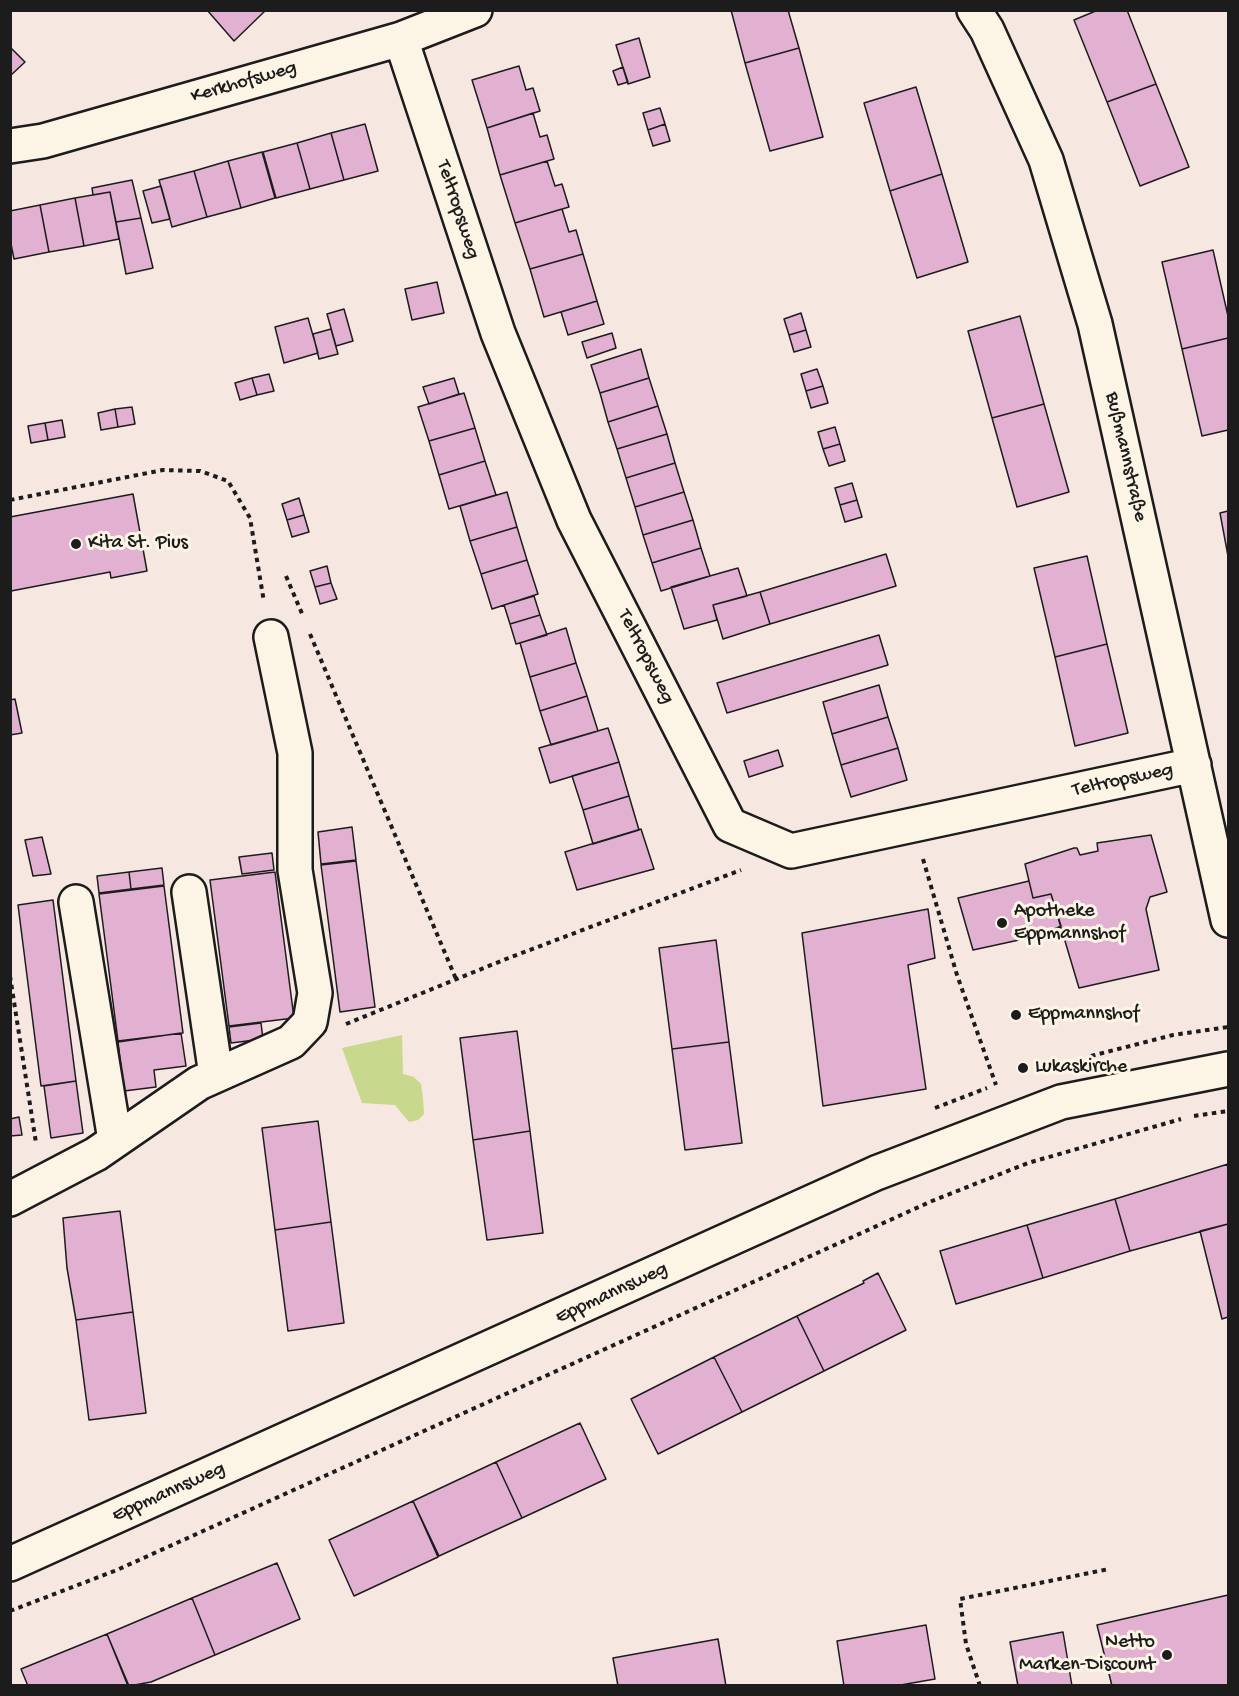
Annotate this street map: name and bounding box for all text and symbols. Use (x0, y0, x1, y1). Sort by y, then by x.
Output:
street label: Kerkhofsweg (188, 56, 300, 110)
street label: Teltropsweg (430, 158, 484, 262)
street label: Bußmannstraße (1098, 390, 1152, 524)
place label: Kita St. Pius (88, 532, 188, 556)
marker: Kita St. Pius (69, 537, 83, 551)
street label: Teltropsweg (611, 606, 679, 708)
street label: Teltropsweg (1070, 759, 1176, 803)
place label: Apotheke Eppmannshof (1014, 900, 1125, 947)
marker: Apotheke Eppmannshof (995, 916, 1009, 930)
place label: Eppmannshof (1028, 1003, 1139, 1027)
marker: Eppmannshof (1009, 1008, 1023, 1022)
place label: Lukaskirche (1035, 1056, 1127, 1080)
marker: Lukaskirche (1016, 1061, 1030, 1075)
street label: Eppmannsweg (552, 1258, 672, 1330)
street label: Eppmannsweg (109, 1457, 229, 1529)
place label: Netto Marken-Discount (1019, 1631, 1155, 1678)
marker: Netto Marken-Discount (1160, 1648, 1174, 1662)

